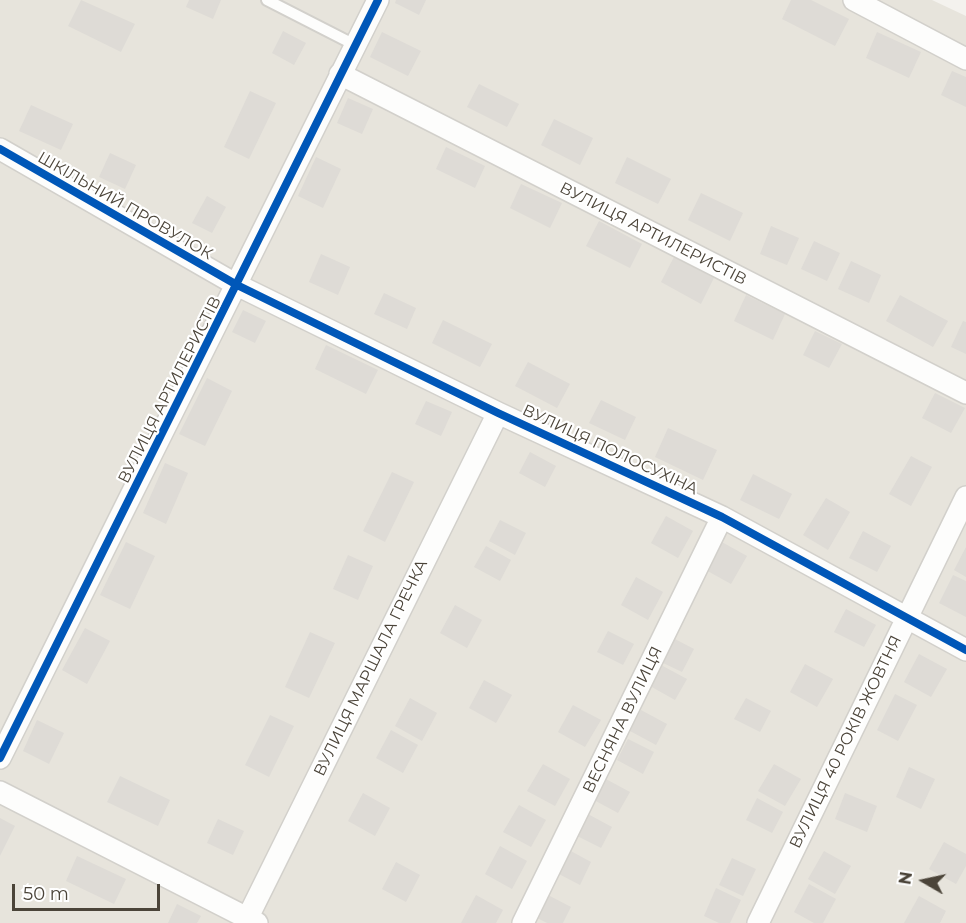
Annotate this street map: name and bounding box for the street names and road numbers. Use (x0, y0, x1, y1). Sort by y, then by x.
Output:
street label: ШКІЛЬНИЙ ПРОВУЛОК (34, 148, 216, 264)
street label: ВУЛИЦЯ АРТИЛЕРИСТІВ (556, 178, 750, 290)
street label: ВУЛИЦЯ АРТИЛЕРИСТІВ (114, 293, 226, 487)
street label: ВУЛИЦЯ ПОЛОСУХІНА (519, 401, 701, 499)
street label: ВУЛИЦЯ МАРШАЛА ГРЕЧКА (310, 557, 432, 779)
street label: ВУЛИЦЯ 40 РОКІВ ЖОВТНЯ (786, 632, 906, 852)
street label: ВЕСНЯНА ВУЛИЦЯ (579, 644, 667, 796)

